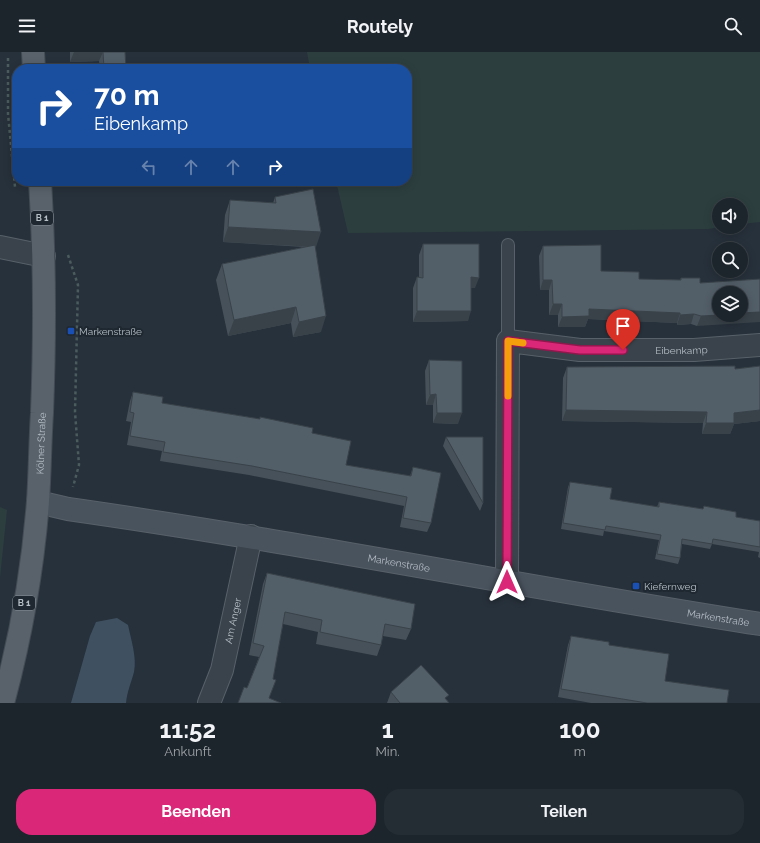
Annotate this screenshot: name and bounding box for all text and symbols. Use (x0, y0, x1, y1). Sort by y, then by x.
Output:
icon: menu (16, 15, 38, 37)
icon: search (722, 15, 744, 37)
text: Routely (347, 16, 413, 37)
text: 70 m (94, 79, 160, 112)
icon: right (28, 80, 80, 132)
text: Eibenkamp (94, 113, 188, 134)
icon: left (138, 156, 160, 178)
icon: ahead (180, 156, 202, 178)
icon: ahead (222, 156, 244, 178)
icon: right (264, 156, 286, 178)
map controls (712, 198, 748, 322)
button: sound (712, 198, 748, 234)
road number: B 1 (31, 211, 53, 225)
button: search (712, 242, 748, 278)
button: layers (712, 286, 748, 322)
pin (606, 309, 640, 350)
icon: arrive (612, 315, 634, 337)
marker: Markenstraße (66, 326, 76, 336)
place label: Markenstraße (79, 326, 142, 337)
street label: Eibenkamp (655, 343, 708, 356)
street label: Kölner Straße (34, 412, 48, 475)
street label: Markenstraße (367, 552, 431, 574)
position arrow (486, 561, 528, 603)
marker: Kiefernweg (631, 581, 641, 591)
place label: Kiefernweg (644, 581, 697, 592)
road number: B 1 (13, 596, 35, 610)
street label: Am Anger (222, 596, 243, 644)
street label: Markenstraße (686, 607, 750, 628)
text: 11:52 (159, 715, 216, 744)
text: 1 (382, 715, 393, 744)
text: 100 (559, 715, 601, 744)
text: Ankunft (164, 744, 211, 759)
text: Min. (375, 744, 400, 759)
text: m (574, 744, 586, 759)
button: Beenden (16, 789, 376, 835)
button: Teilen (384, 789, 744, 835)

